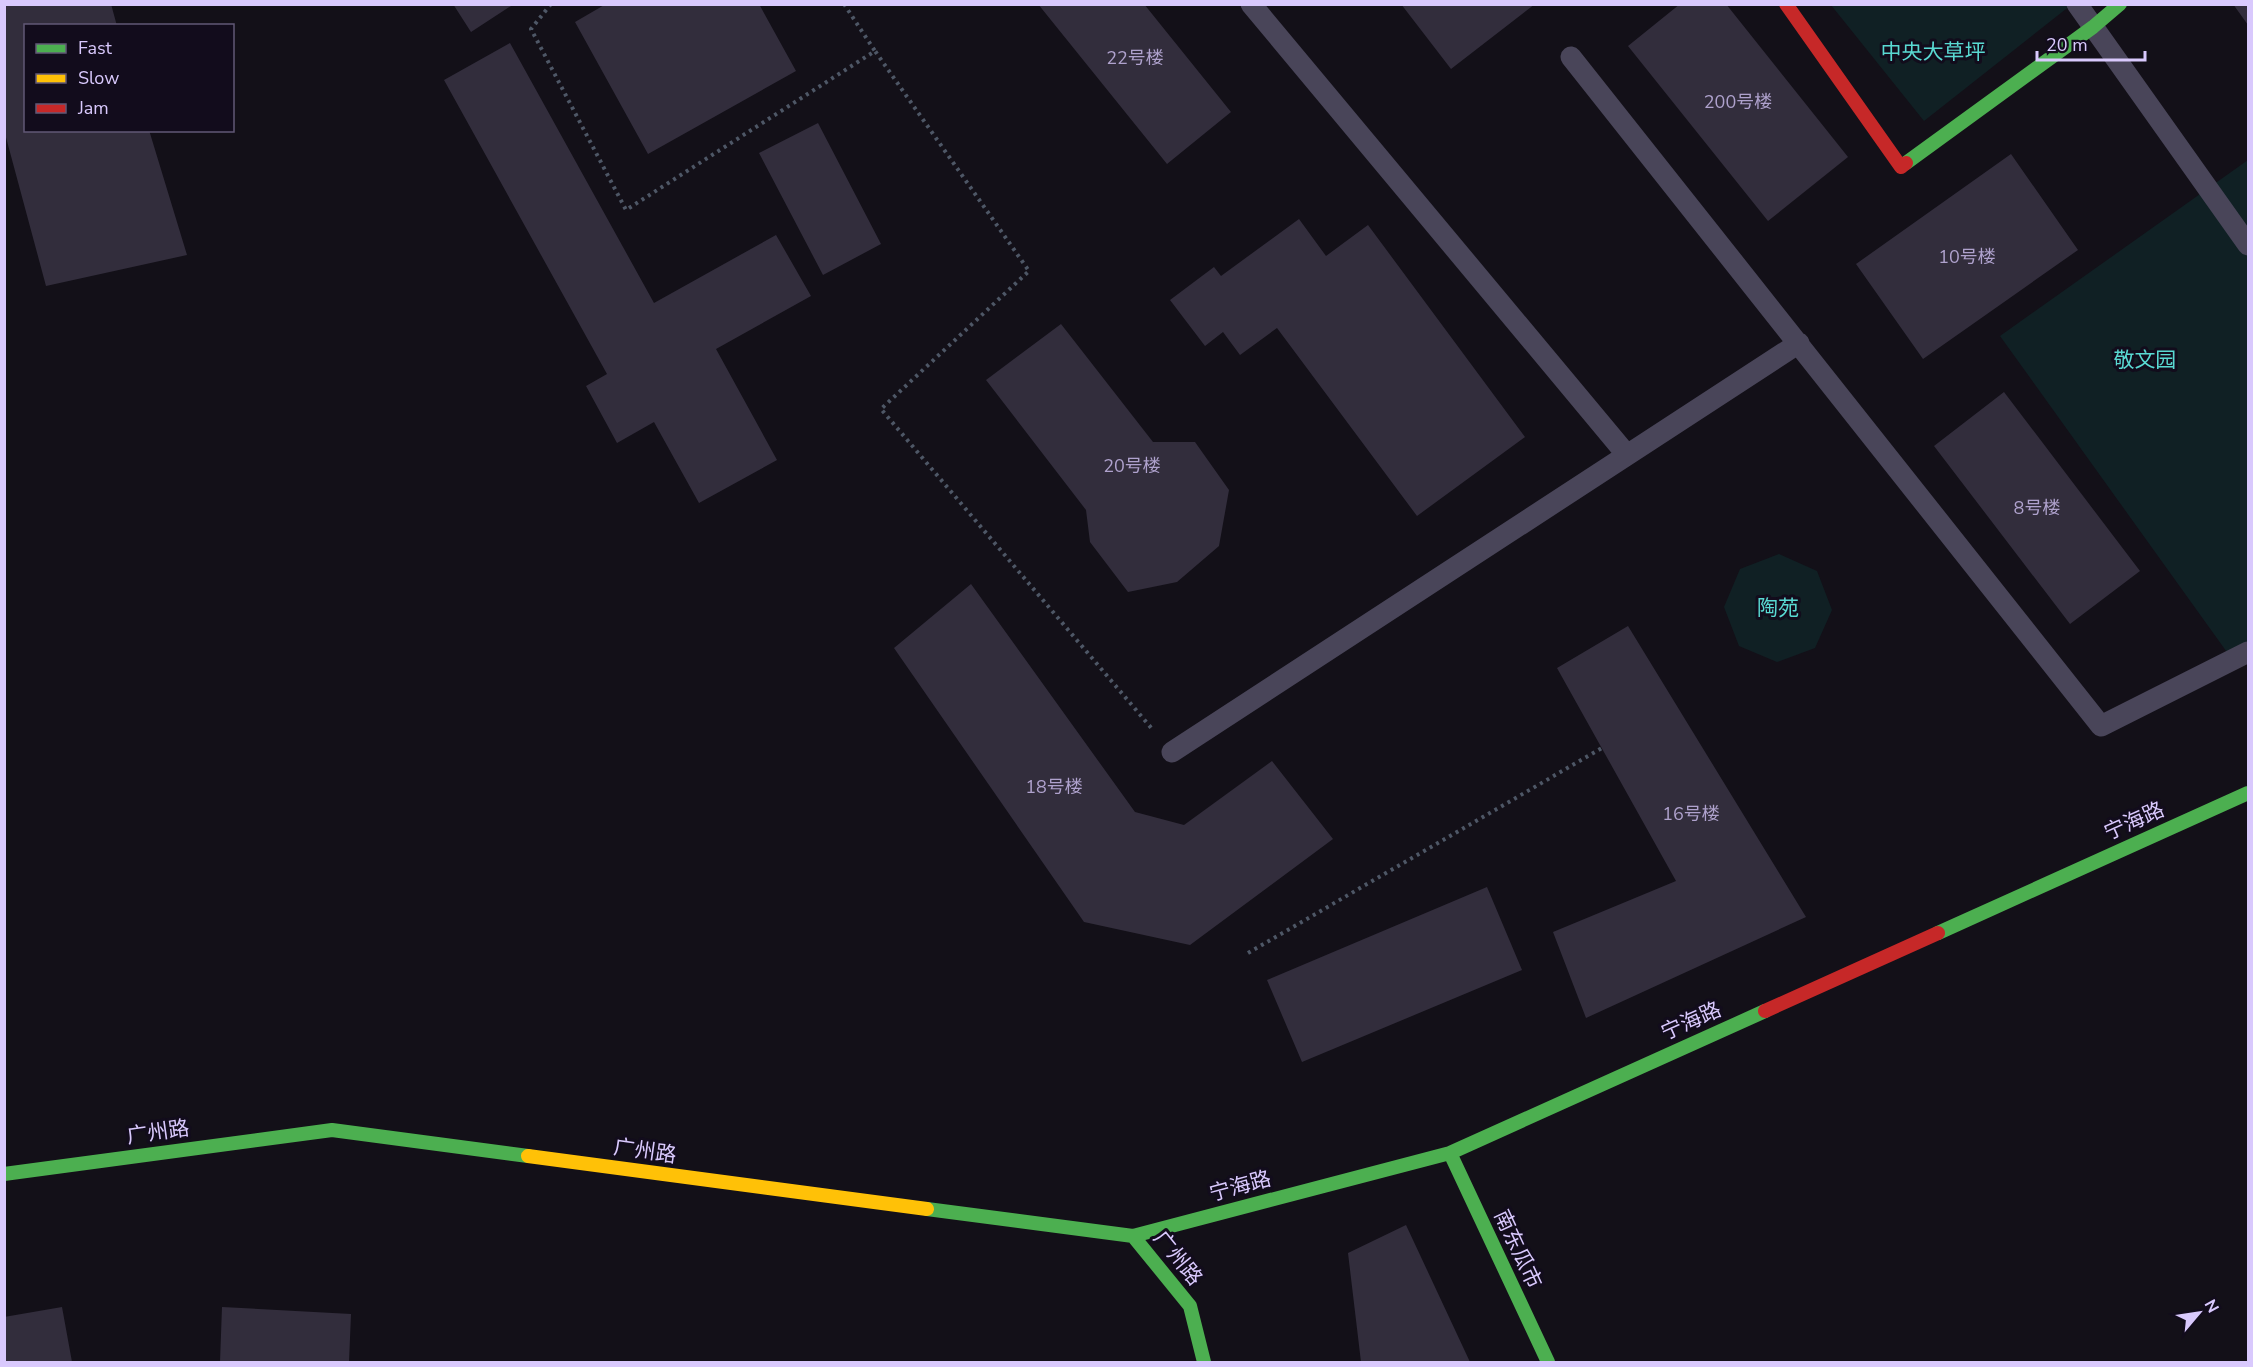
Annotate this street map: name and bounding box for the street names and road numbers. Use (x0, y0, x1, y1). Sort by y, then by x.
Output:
street label: 宁海路 (2100, 795, 2168, 847)
street label: 宁海路 (1657, 995, 1725, 1047)
street label: 广州路 (125, 1114, 191, 1150)
street label: 广州路 (612, 1133, 678, 1169)
street label: 宁海路 (1206, 1164, 1274, 1208)
street label: 南东瓜市 (1488, 1205, 1548, 1293)
street label: 广州路 (1147, 1225, 1209, 1291)

